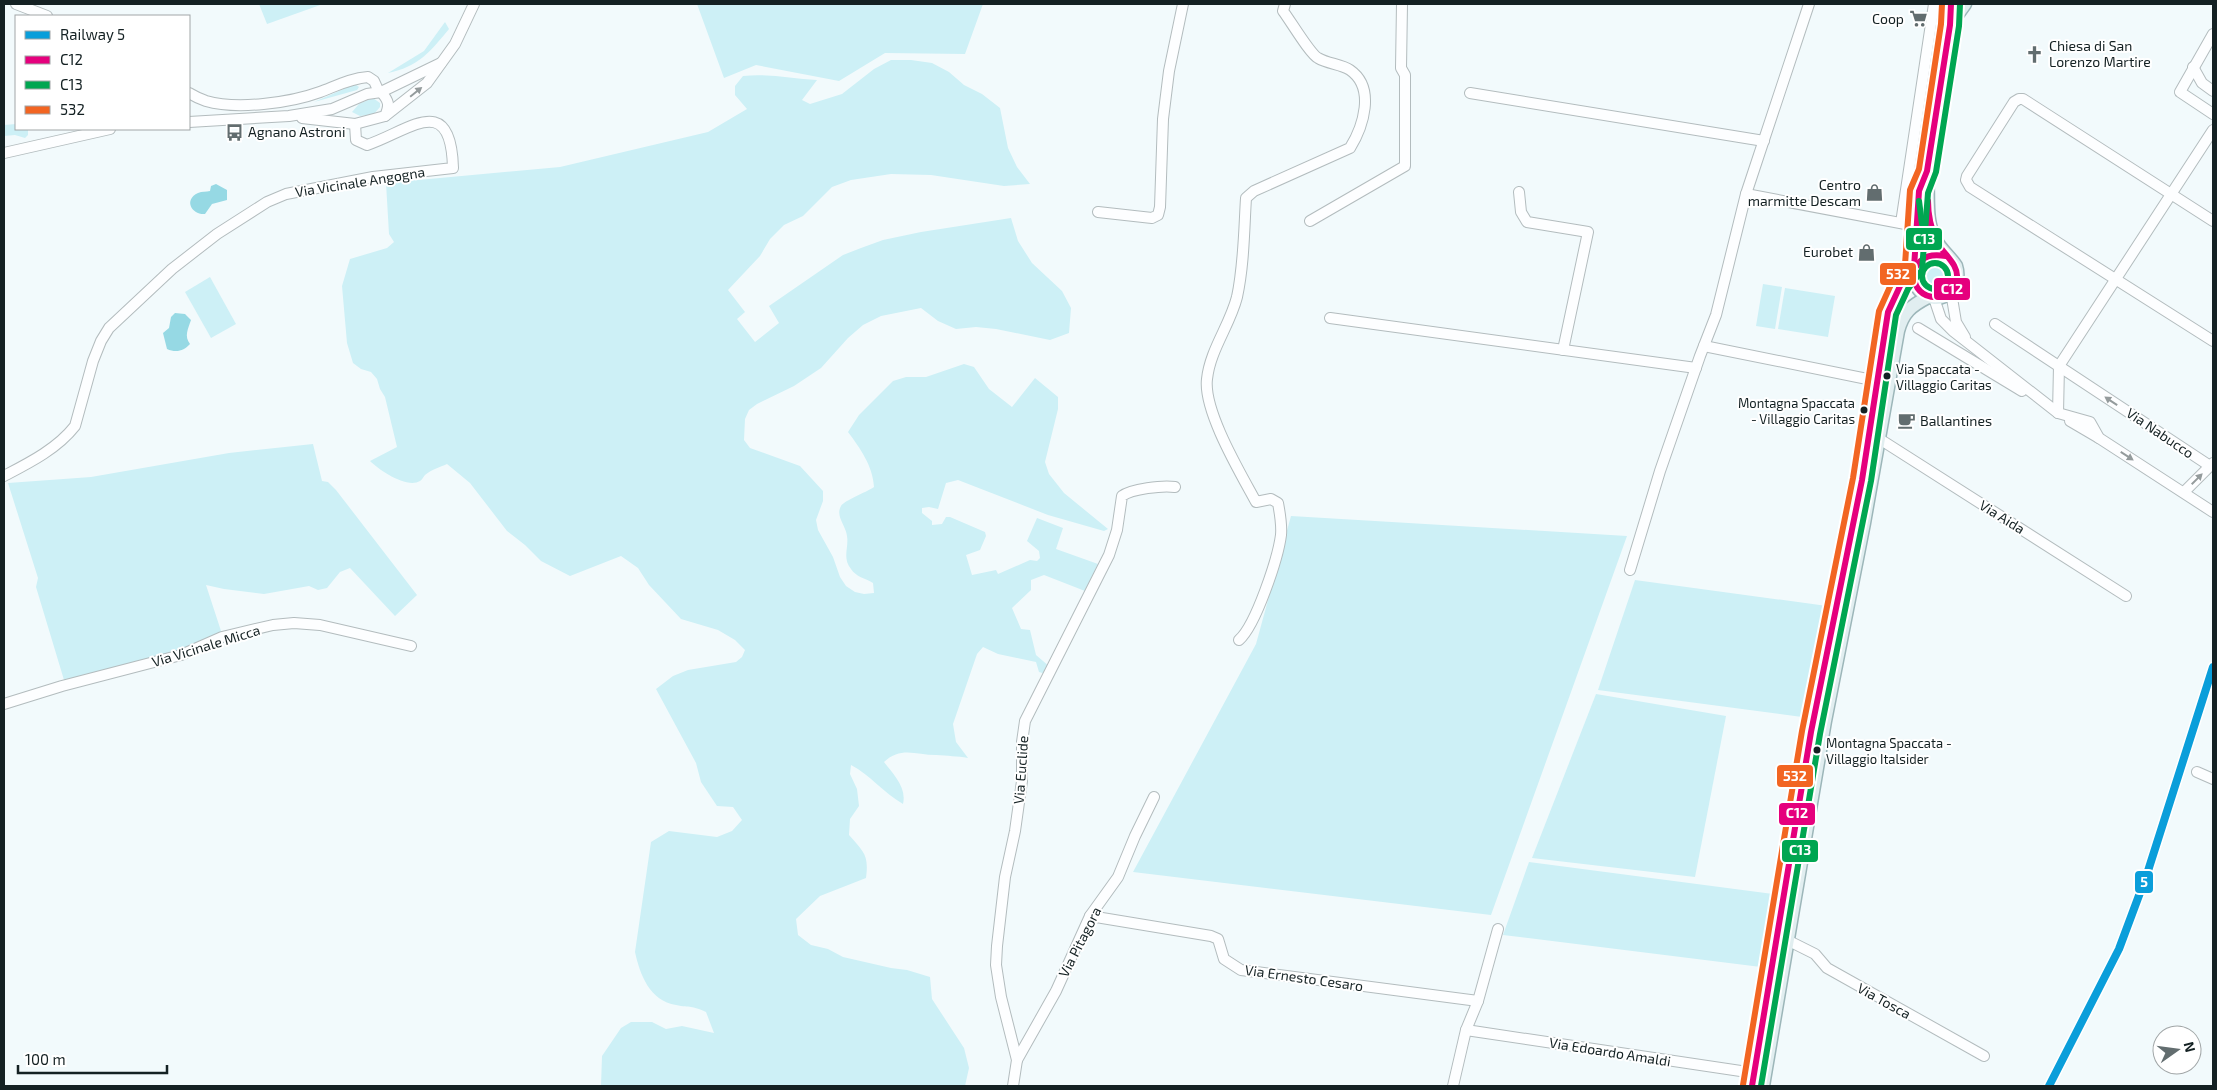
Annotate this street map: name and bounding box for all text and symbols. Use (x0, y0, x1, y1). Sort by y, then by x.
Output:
supermarket icon: Coop (1908, 9, 1928, 29)
place label: Coop (1872, 10, 1904, 27)
legend (15, 15, 190, 130)
text: Railway 5 (60, 25, 125, 43)
place label: Chiesa di San Lorenzo Martire (2049, 37, 2151, 70)
church icon: Chiesa di San Lorenzo Martire (2025, 44, 2045, 64)
text: C12 (60, 50, 83, 68)
text: C13 (60, 75, 83, 93)
one-way arrow (409, 86, 422, 97)
text: 532 (60, 100, 85, 118)
bus stop icon: Agnano Astroni (224, 122, 244, 142)
place label: Agnano Astroni (248, 123, 345, 140)
street label: Via Vicinale Angogna (294, 163, 426, 200)
place label: Centro marmitte Descam (1748, 176, 1861, 209)
shop icon: Centro marmitte Descam (1865, 183, 1885, 203)
line badge: C13 (1905, 227, 1943, 251)
text: C13 (1913, 230, 1935, 247)
shop icon: Eurobet (1857, 242, 1877, 262)
place label: Eurobet (1803, 243, 1853, 260)
line badge: 532 (1879, 262, 1917, 286)
text: 532 (1886, 265, 1910, 282)
line badge: C12 (1933, 277, 1971, 301)
text: C12 (1941, 280, 1963, 297)
place label: Via Spaccata - Villaggio Caritas (1896, 361, 1992, 393)
marker: Via Spaccata - Villaggio Caritas (1882, 371, 1892, 381)
place label: Montagna Spaccata - Villaggio Caritas (1738, 395, 1855, 427)
one-way arrow (2104, 396, 2118, 406)
street label: Via Nabucco (2123, 404, 2197, 461)
marker: Montagna Spaccata - Villaggio Caritas (1859, 405, 1869, 415)
cafe icon: Ballantines (1896, 411, 1916, 431)
place label: Ballantines (1920, 412, 1992, 429)
one-way arrow (2120, 451, 2133, 460)
one-way arrow (2191, 473, 2203, 485)
street label: Via Aida (1976, 496, 2028, 537)
street label: Via Vicinale Micca (150, 621, 262, 670)
street label: Via Euclide (1010, 735, 1031, 805)
place label: Montagna Spaccata - Villaggio Italsider (1826, 735, 1952, 767)
marker: Montagna Spaccata - Villaggio Italsider (1812, 745, 1822, 755)
line badge: 532 (1776, 764, 1814, 788)
text: 532 (1783, 767, 1807, 784)
line badge: C12 (1778, 802, 1816, 826)
text: C12 (1786, 804, 1808, 821)
line badge: C13 (1781, 839, 1819, 863)
text: C13 (1789, 841, 1811, 858)
line badge: 5 (2134, 870, 2154, 894)
text: 5 (2140, 873, 2148, 890)
street label: Via Pitagora (1055, 904, 1105, 980)
street label: Via Ernesto Cesaro (1244, 961, 1364, 994)
street label: Via Tosca (1854, 979, 1914, 1022)
north arrow (2152, 1025, 2202, 1075)
street label: Via Edoardo Amaldi (1548, 1034, 1672, 1070)
text: N (2181, 1040, 2200, 1054)
scale bar (18, 1042, 166, 1074)
text: 100 m (25, 1050, 66, 1068)

